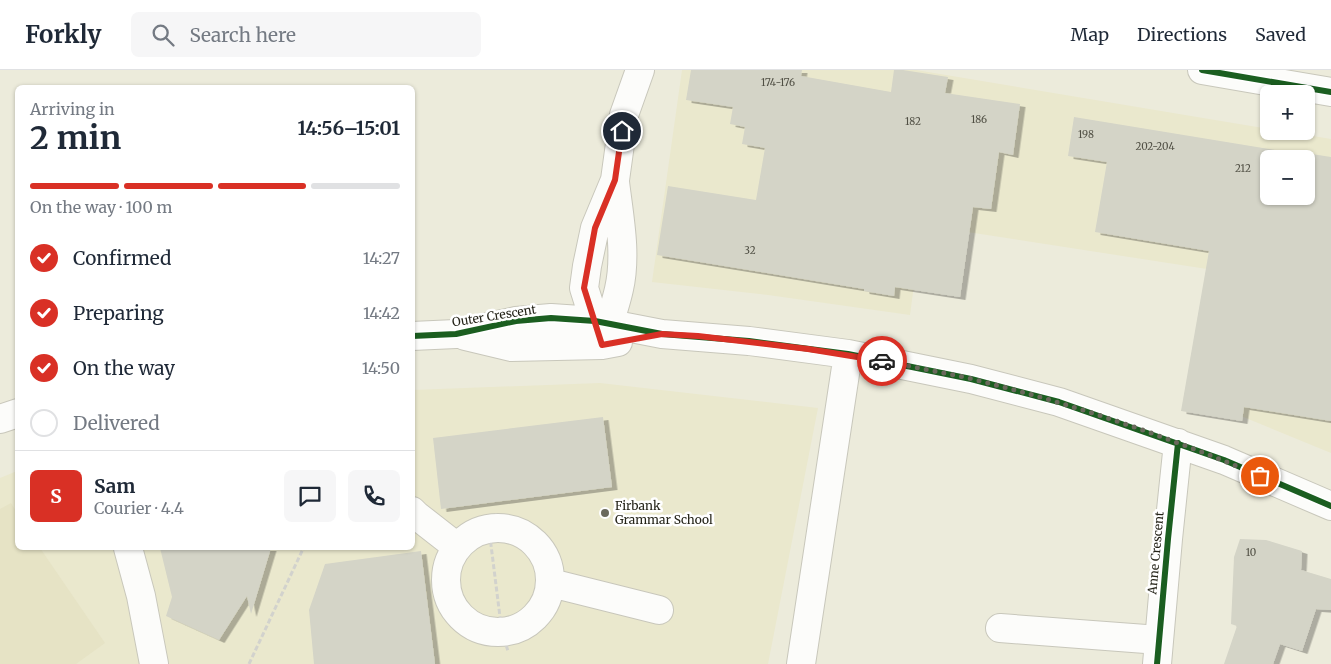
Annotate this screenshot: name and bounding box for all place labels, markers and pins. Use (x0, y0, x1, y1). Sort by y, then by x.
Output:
pin (601, 110, 643, 152)
pin (1239, 455, 1281, 497)
place label: Firbank Grammar School (615, 498, 713, 527)
marker: Firbank Grammar School (599, 507, 611, 519)

